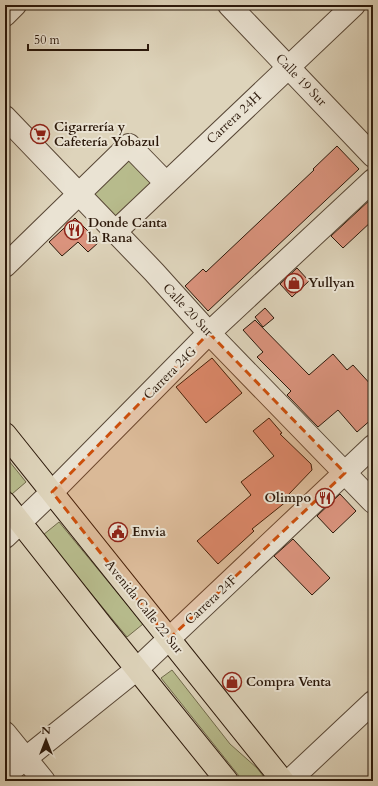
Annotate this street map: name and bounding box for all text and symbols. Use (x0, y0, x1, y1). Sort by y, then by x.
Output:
scale bar (28, 26, 148, 52)
text: 50 m (34, 32, 61, 48)
street label: Calle 19 Sur (271, 50, 331, 110)
street label: Carrera 24H (203, 88, 265, 148)
place label: Cigarrería y Cafetería Yobazul (54, 118, 159, 151)
supermarket icon: Cigarrería y Cafetería Yobazul (29, 123, 51, 145)
place label: Donde Canta la Rana (88, 214, 168, 247)
restaurant icon: Donde Canta la Rana (63, 219, 85, 241)
shop icon: Yullyan (283, 272, 305, 294)
place label: Yullyan (308, 274, 355, 292)
street label: Calle 20 Sur (159, 279, 218, 341)
street label: Carrera 24G (139, 342, 201, 404)
restaurant icon: Olimpo (314, 487, 336, 509)
place label: Olimpo (265, 489, 311, 507)
public building icon: Envia (107, 521, 129, 543)
place label: Envia (132, 523, 166, 541)
street label: Avenida Calle 22 Sur (101, 556, 188, 658)
street label: Carrera 24F (181, 571, 241, 629)
shop icon: Compra Venta (221, 671, 243, 693)
place label: Compra Venta (246, 673, 332, 691)
north arrow (26, 720, 66, 760)
text: N (41, 723, 51, 738)

